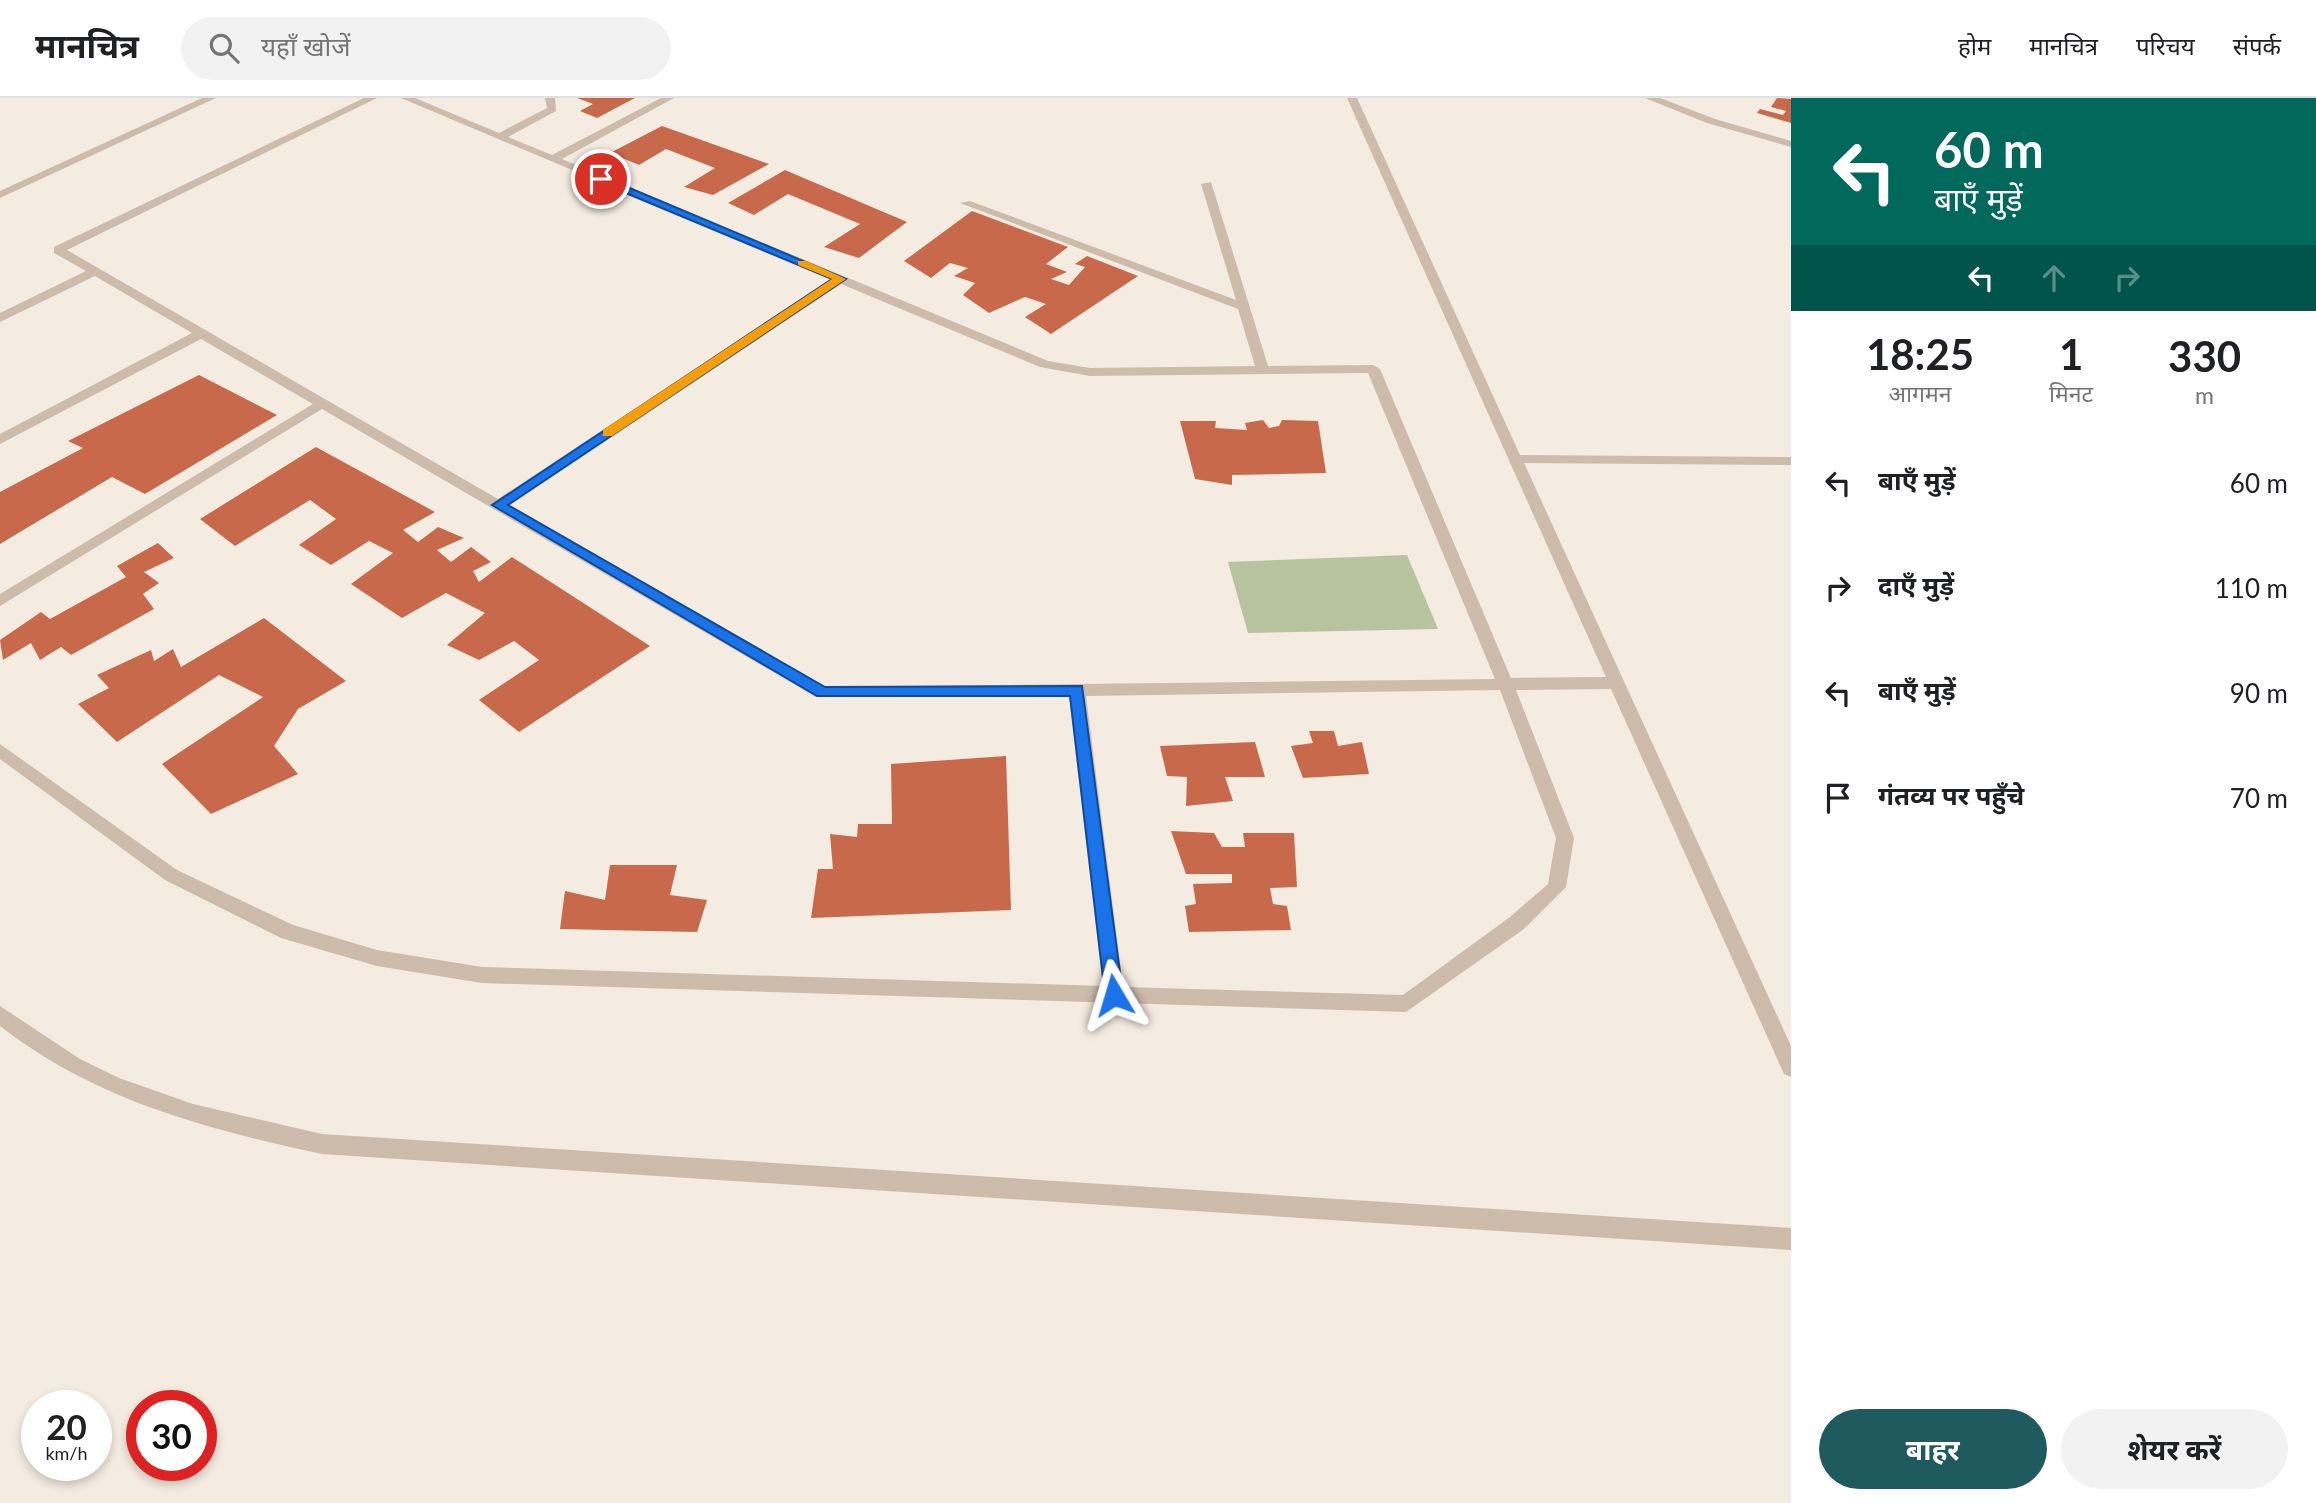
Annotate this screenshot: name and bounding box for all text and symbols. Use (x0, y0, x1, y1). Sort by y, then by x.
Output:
search box (181, 17, 671, 80)
text: मानचित्र (35, 25, 139, 65)
icon: search (205, 29, 243, 67)
text: यहाँ खोजें (261, 30, 351, 62)
text: होम (1958, 31, 1991, 60)
text: मानचित्र (2029, 31, 2098, 60)
text: परिचय (2136, 31, 2195, 60)
text: संपर्क (2233, 31, 2281, 60)
text: 60 m (1934, 120, 2044, 178)
icon: left (1819, 126, 1910, 217)
pin (571, 149, 631, 209)
icon: arrive (582, 160, 620, 198)
text: बाएँ मुड़ें (1934, 179, 2023, 218)
icon: left (1962, 259, 2000, 297)
icon: ahead (2035, 259, 2073, 297)
icon: right (2108, 259, 2146, 297)
text: 18:25 (1866, 329, 1974, 379)
text: 1 (2059, 329, 2083, 379)
text: 330 (2168, 331, 2241, 381)
text: आगमन (1889, 379, 1952, 407)
text: मिनट (2049, 379, 2093, 407)
text: m (2195, 381, 2214, 409)
icon: left (1819, 464, 1857, 502)
text: बाएँ मुड़ें (1878, 464, 1956, 496)
text: 60 m (2230, 467, 2288, 499)
icon: right (1819, 569, 1857, 607)
text: दाएँ मुड़ें (1878, 569, 1954, 601)
text: 110 m (2215, 572, 2288, 604)
icon: left (1819, 674, 1857, 712)
text: बाएँ मुड़ें (1878, 674, 1956, 706)
text: 90 m (2230, 677, 2288, 709)
icon: arrive (1819, 779, 1857, 817)
text: गंतव्य पर पहुँचे (1878, 779, 2024, 811)
text: 70 m (2230, 782, 2288, 814)
position arrow (1077, 958, 1151, 1032)
speed limit sign: 30 (126, 1390, 217, 1481)
text: 20 (46, 1405, 87, 1447)
button: बाहर (1819, 1409, 2047, 1489)
button: शेयर करें (2061, 1409, 2288, 1489)
text: km/h (45, 1442, 88, 1464)

